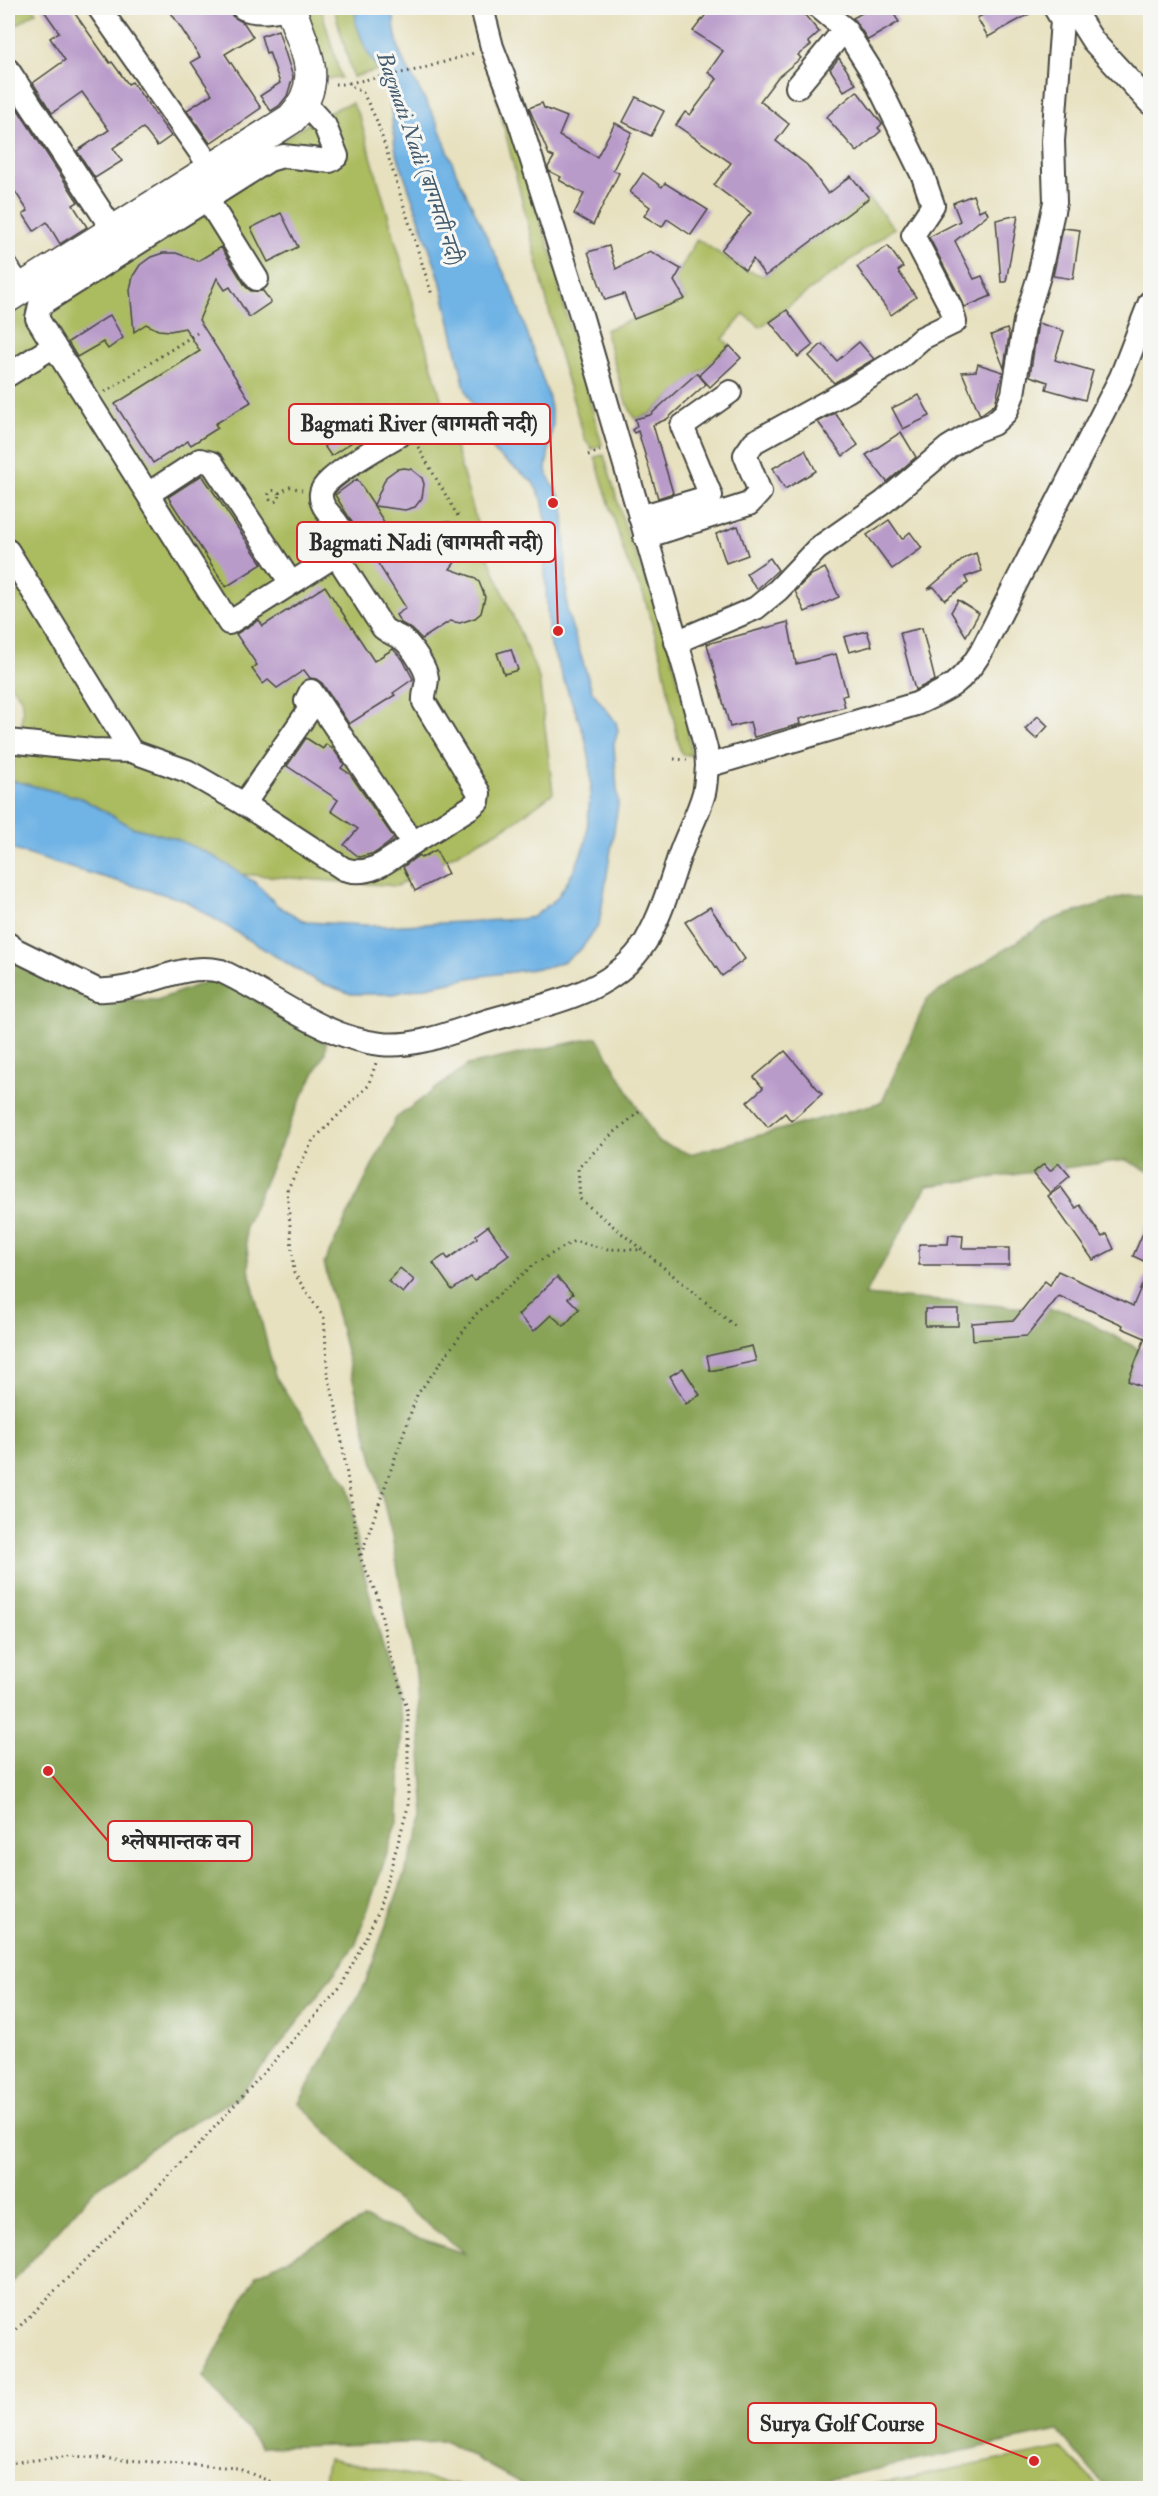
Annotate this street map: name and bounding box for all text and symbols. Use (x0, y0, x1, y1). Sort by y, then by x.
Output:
water label: Bagmati Nadi (बागमती नदी) (370, 47, 470, 269)
callout: Bagmati River (बागमती नदी) (289, 404, 550, 444)
text: Bagmati River (बागमती नदी) (300, 410, 538, 439)
callout: Bagmati Nadi (बागमती नदी) (297, 522, 555, 562)
text: Bagmati Nadi (बागमती नदी) (309, 529, 543, 558)
callout: श्लेषमान्तक वन (108, 1821, 252, 1861)
text: श्लेषमान्तक वन (120, 1828, 242, 1856)
callout: Surya Golf Course (748, 2403, 936, 2443)
text: Surya Golf Course (760, 2410, 925, 2439)

